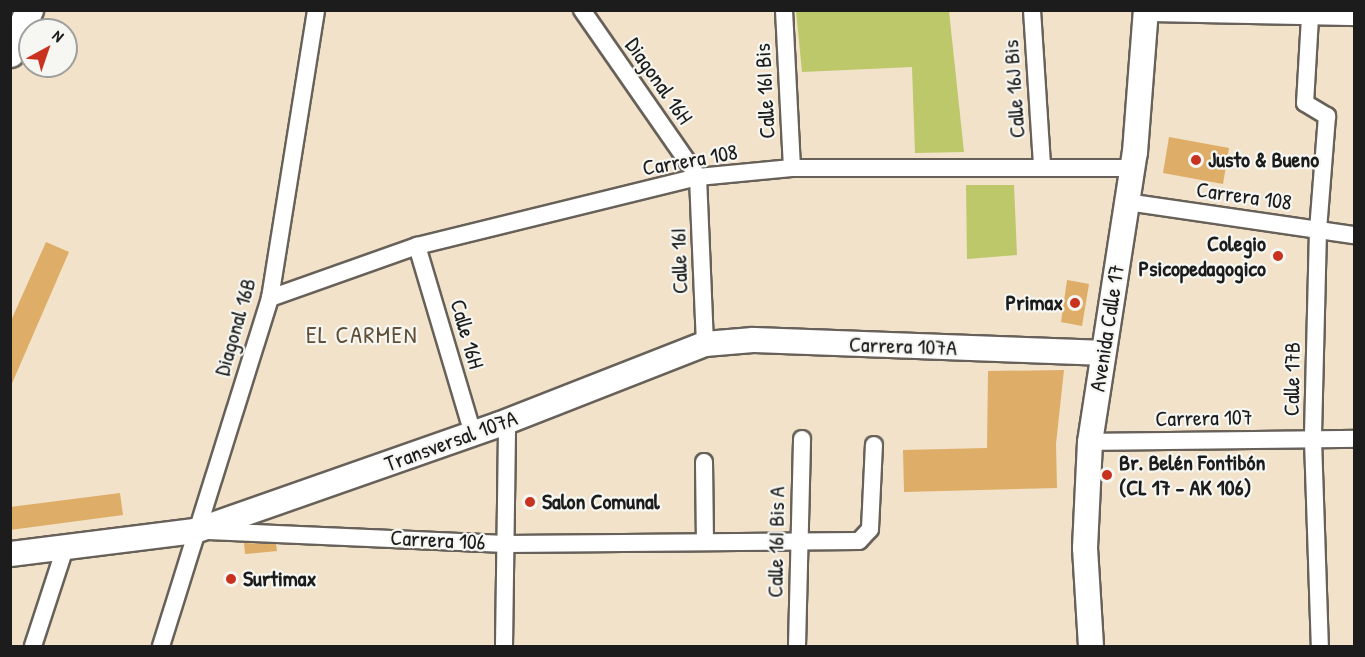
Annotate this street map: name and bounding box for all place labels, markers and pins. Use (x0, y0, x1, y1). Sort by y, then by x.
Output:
place label: Justo & Bueno (1208, 147, 1319, 173)
marker: Justo & Bueno (1189, 153, 1203, 167)
place label: Colegio Psicopedagogico (1138, 230, 1266, 282)
marker: Colegio Psicopedagogico (1271, 249, 1285, 263)
place label: Primax (1006, 290, 1063, 316)
marker: Primax (1068, 296, 1082, 310)
place label: Br. Belén Fontibón (CL 17 - AK 106) (1119, 449, 1265, 500)
marker: Br. Belén Fontibón (CL 17 - AK 106) (1100, 468, 1114, 482)
place label: Salon Comunal (542, 489, 660, 515)
marker: Salon Comunal (523, 495, 537, 509)
place label: Surtimax (243, 566, 316, 592)
marker: Surtimax (224, 572, 238, 586)

